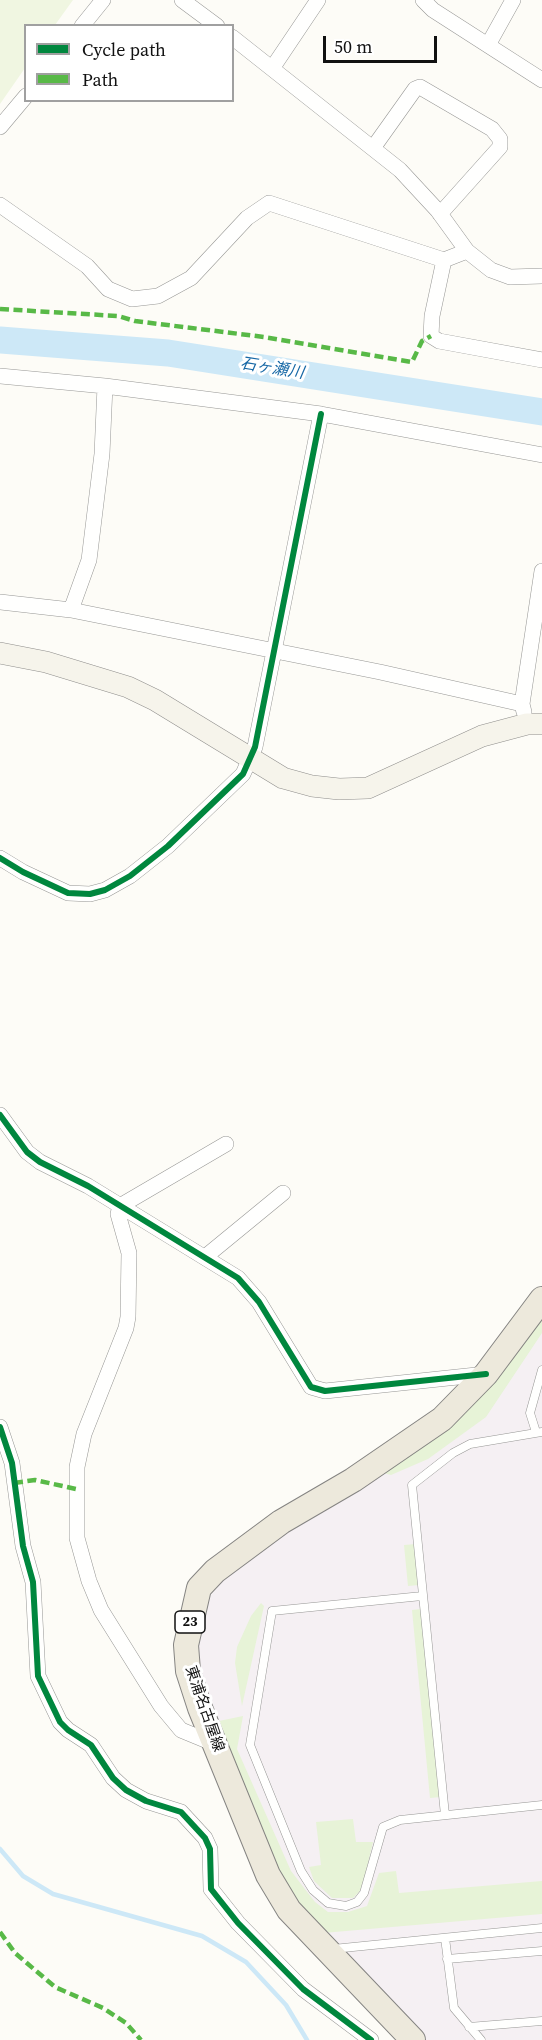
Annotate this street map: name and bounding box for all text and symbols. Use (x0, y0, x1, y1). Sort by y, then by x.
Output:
legend (24, 24, 234, 102)
scale bar (326, 24, 440, 62)
text: 50 m (334, 34, 372, 59)
text: Cycle path (82, 37, 166, 62)
text: Path (82, 67, 118, 92)
water label: 石ヶ瀬川 (239, 355, 305, 383)
road number: 23 (175, 1611, 205, 1633)
street label: 東浦名古屋線 (181, 1664, 227, 1754)

